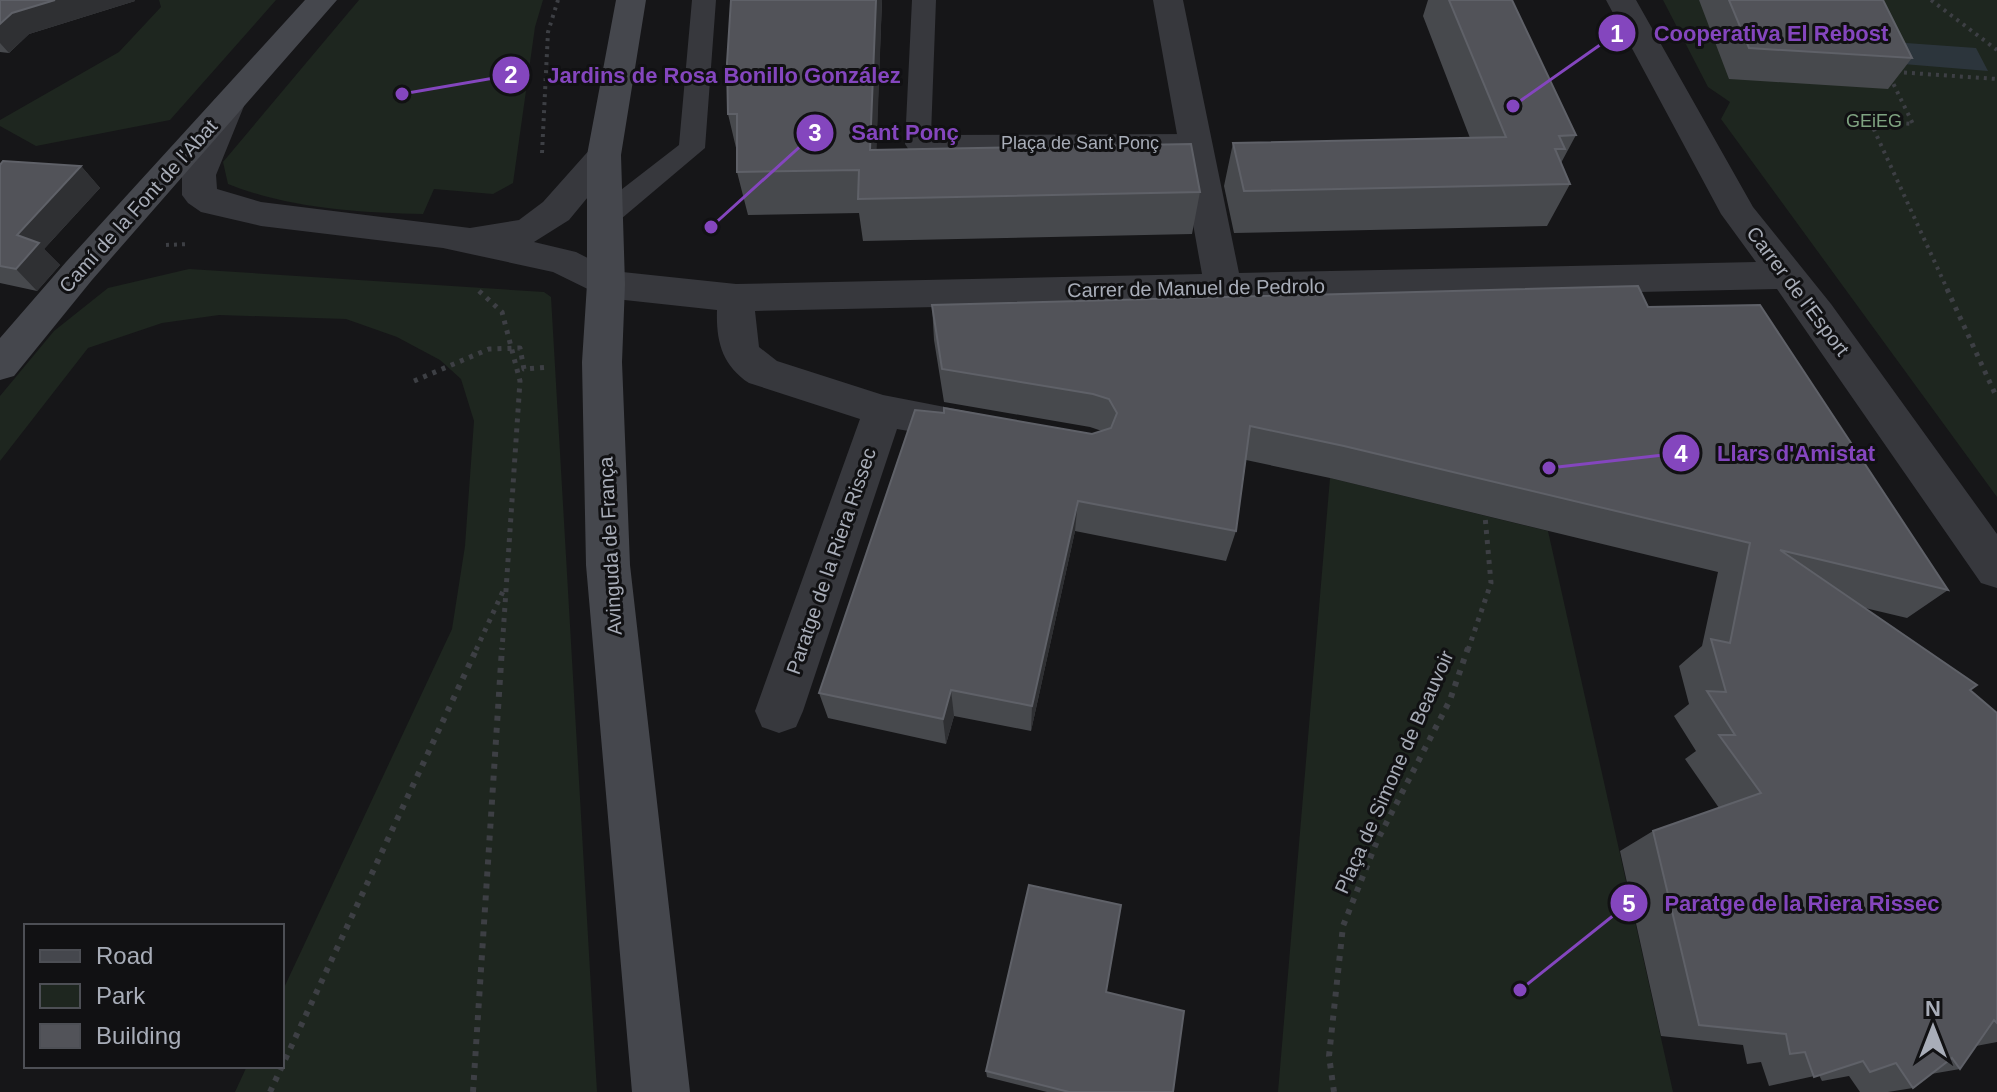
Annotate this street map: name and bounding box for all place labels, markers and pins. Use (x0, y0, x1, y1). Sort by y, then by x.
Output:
callout: Cooperativa El Rebost (1597, 10, 1904, 56)
callout: Jardins de Rosa Bonillo González (491, 52, 916, 98)
callout: Sant Ponç (795, 110, 975, 156)
callout: Llars d'Amistat (1661, 430, 1892, 476)
callout: Paratge de la Riera Rissec (1609, 880, 1956, 926)

